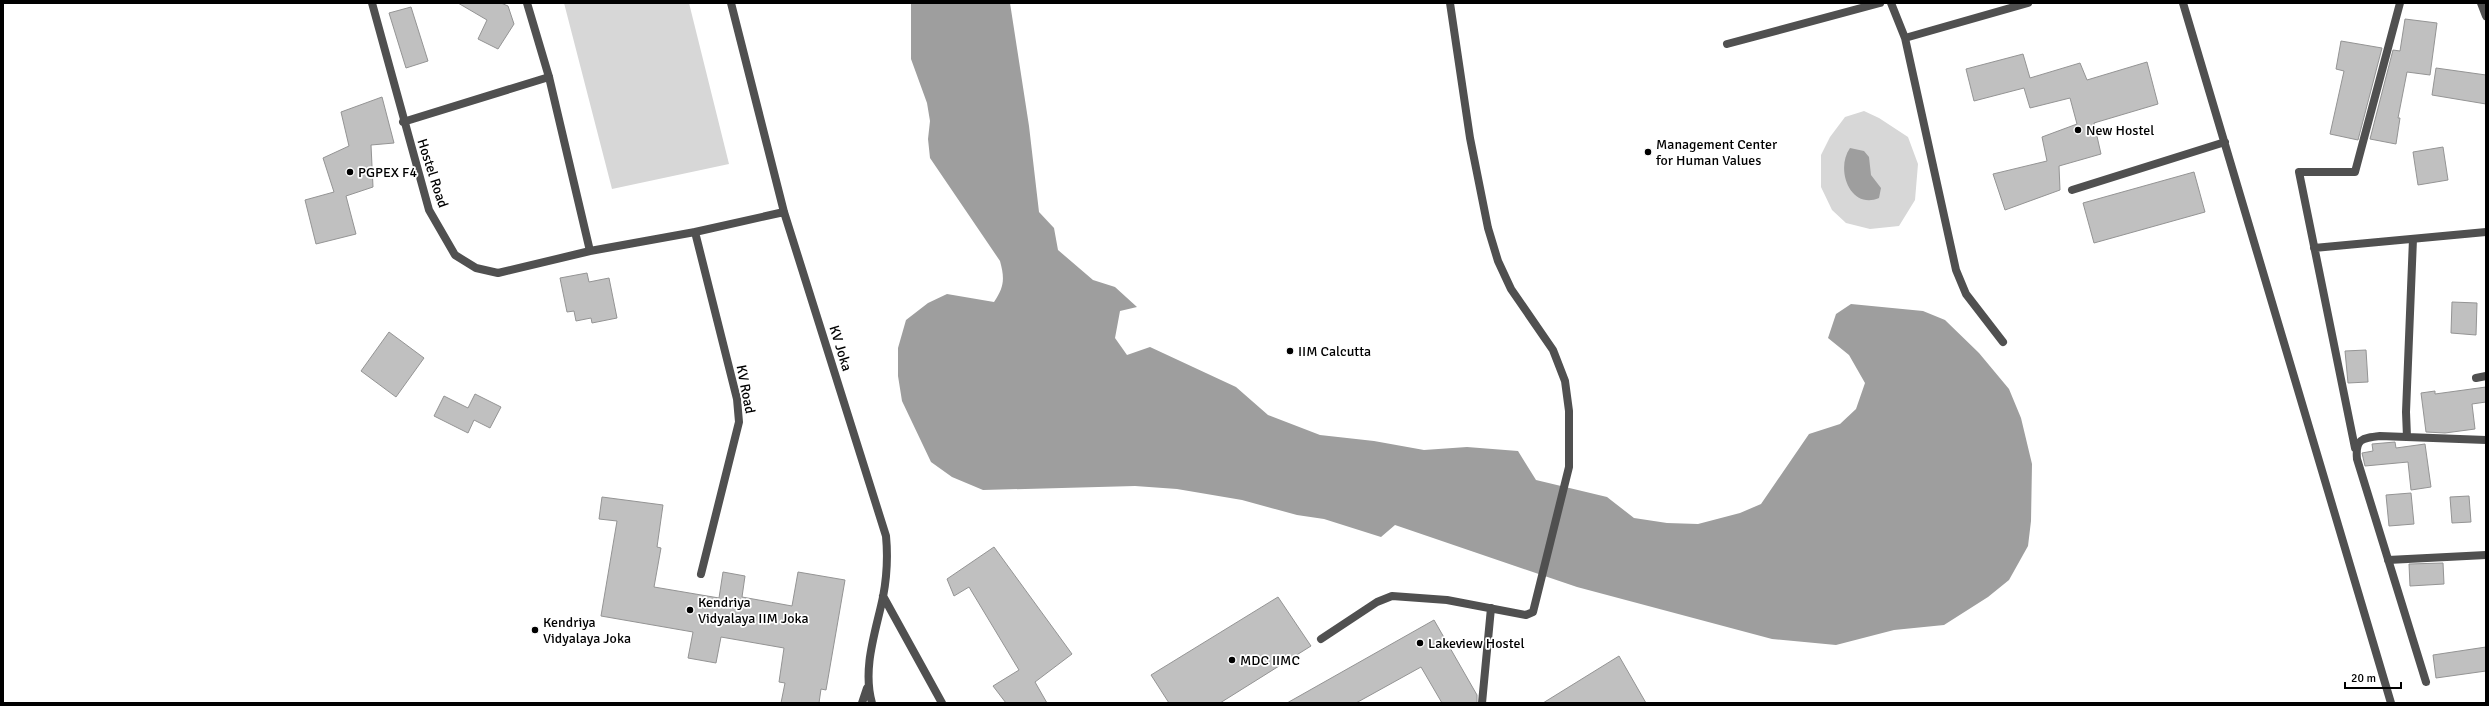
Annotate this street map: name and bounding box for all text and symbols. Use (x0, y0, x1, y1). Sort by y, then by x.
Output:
place label: New Hostel (2086, 122, 2154, 139)
marker: New Hostel (2073, 125, 2083, 135)
street label: Hostel Road (413, 136, 452, 210)
place label: Management Center for Human Values (1656, 136, 1778, 169)
marker: Management Center for Human Values (1643, 147, 1653, 157)
place label: PGPEX F4 (358, 164, 417, 181)
marker: PGPEX F4 (345, 167, 355, 177)
street label: KV Joka (825, 323, 856, 373)
place label: IIM Calcutta (1298, 343, 1371, 360)
marker: IIM Calcutta (1285, 346, 1295, 356)
street label: KV Road (732, 363, 759, 415)
place label: Kendriya Vidyalaya IIM Joka (698, 594, 809, 627)
marker: Kendriya Vidyalaya IIM Joka (685, 605, 695, 615)
place label: Kendriya Vidyalaya Joka (543, 614, 631, 647)
marker: Kendriya Vidyalaya Joka (530, 625, 540, 635)
place label: Lakeview Hostel (1428, 635, 1525, 652)
marker: Lakeview Hostel (1415, 638, 1425, 648)
place label: MDC IIMC (1240, 652, 1300, 669)
marker: MDC IIMC (1227, 655, 1237, 665)
scale bar (2345, 664, 2401, 690)
text: 20 m (2351, 671, 2376, 686)

